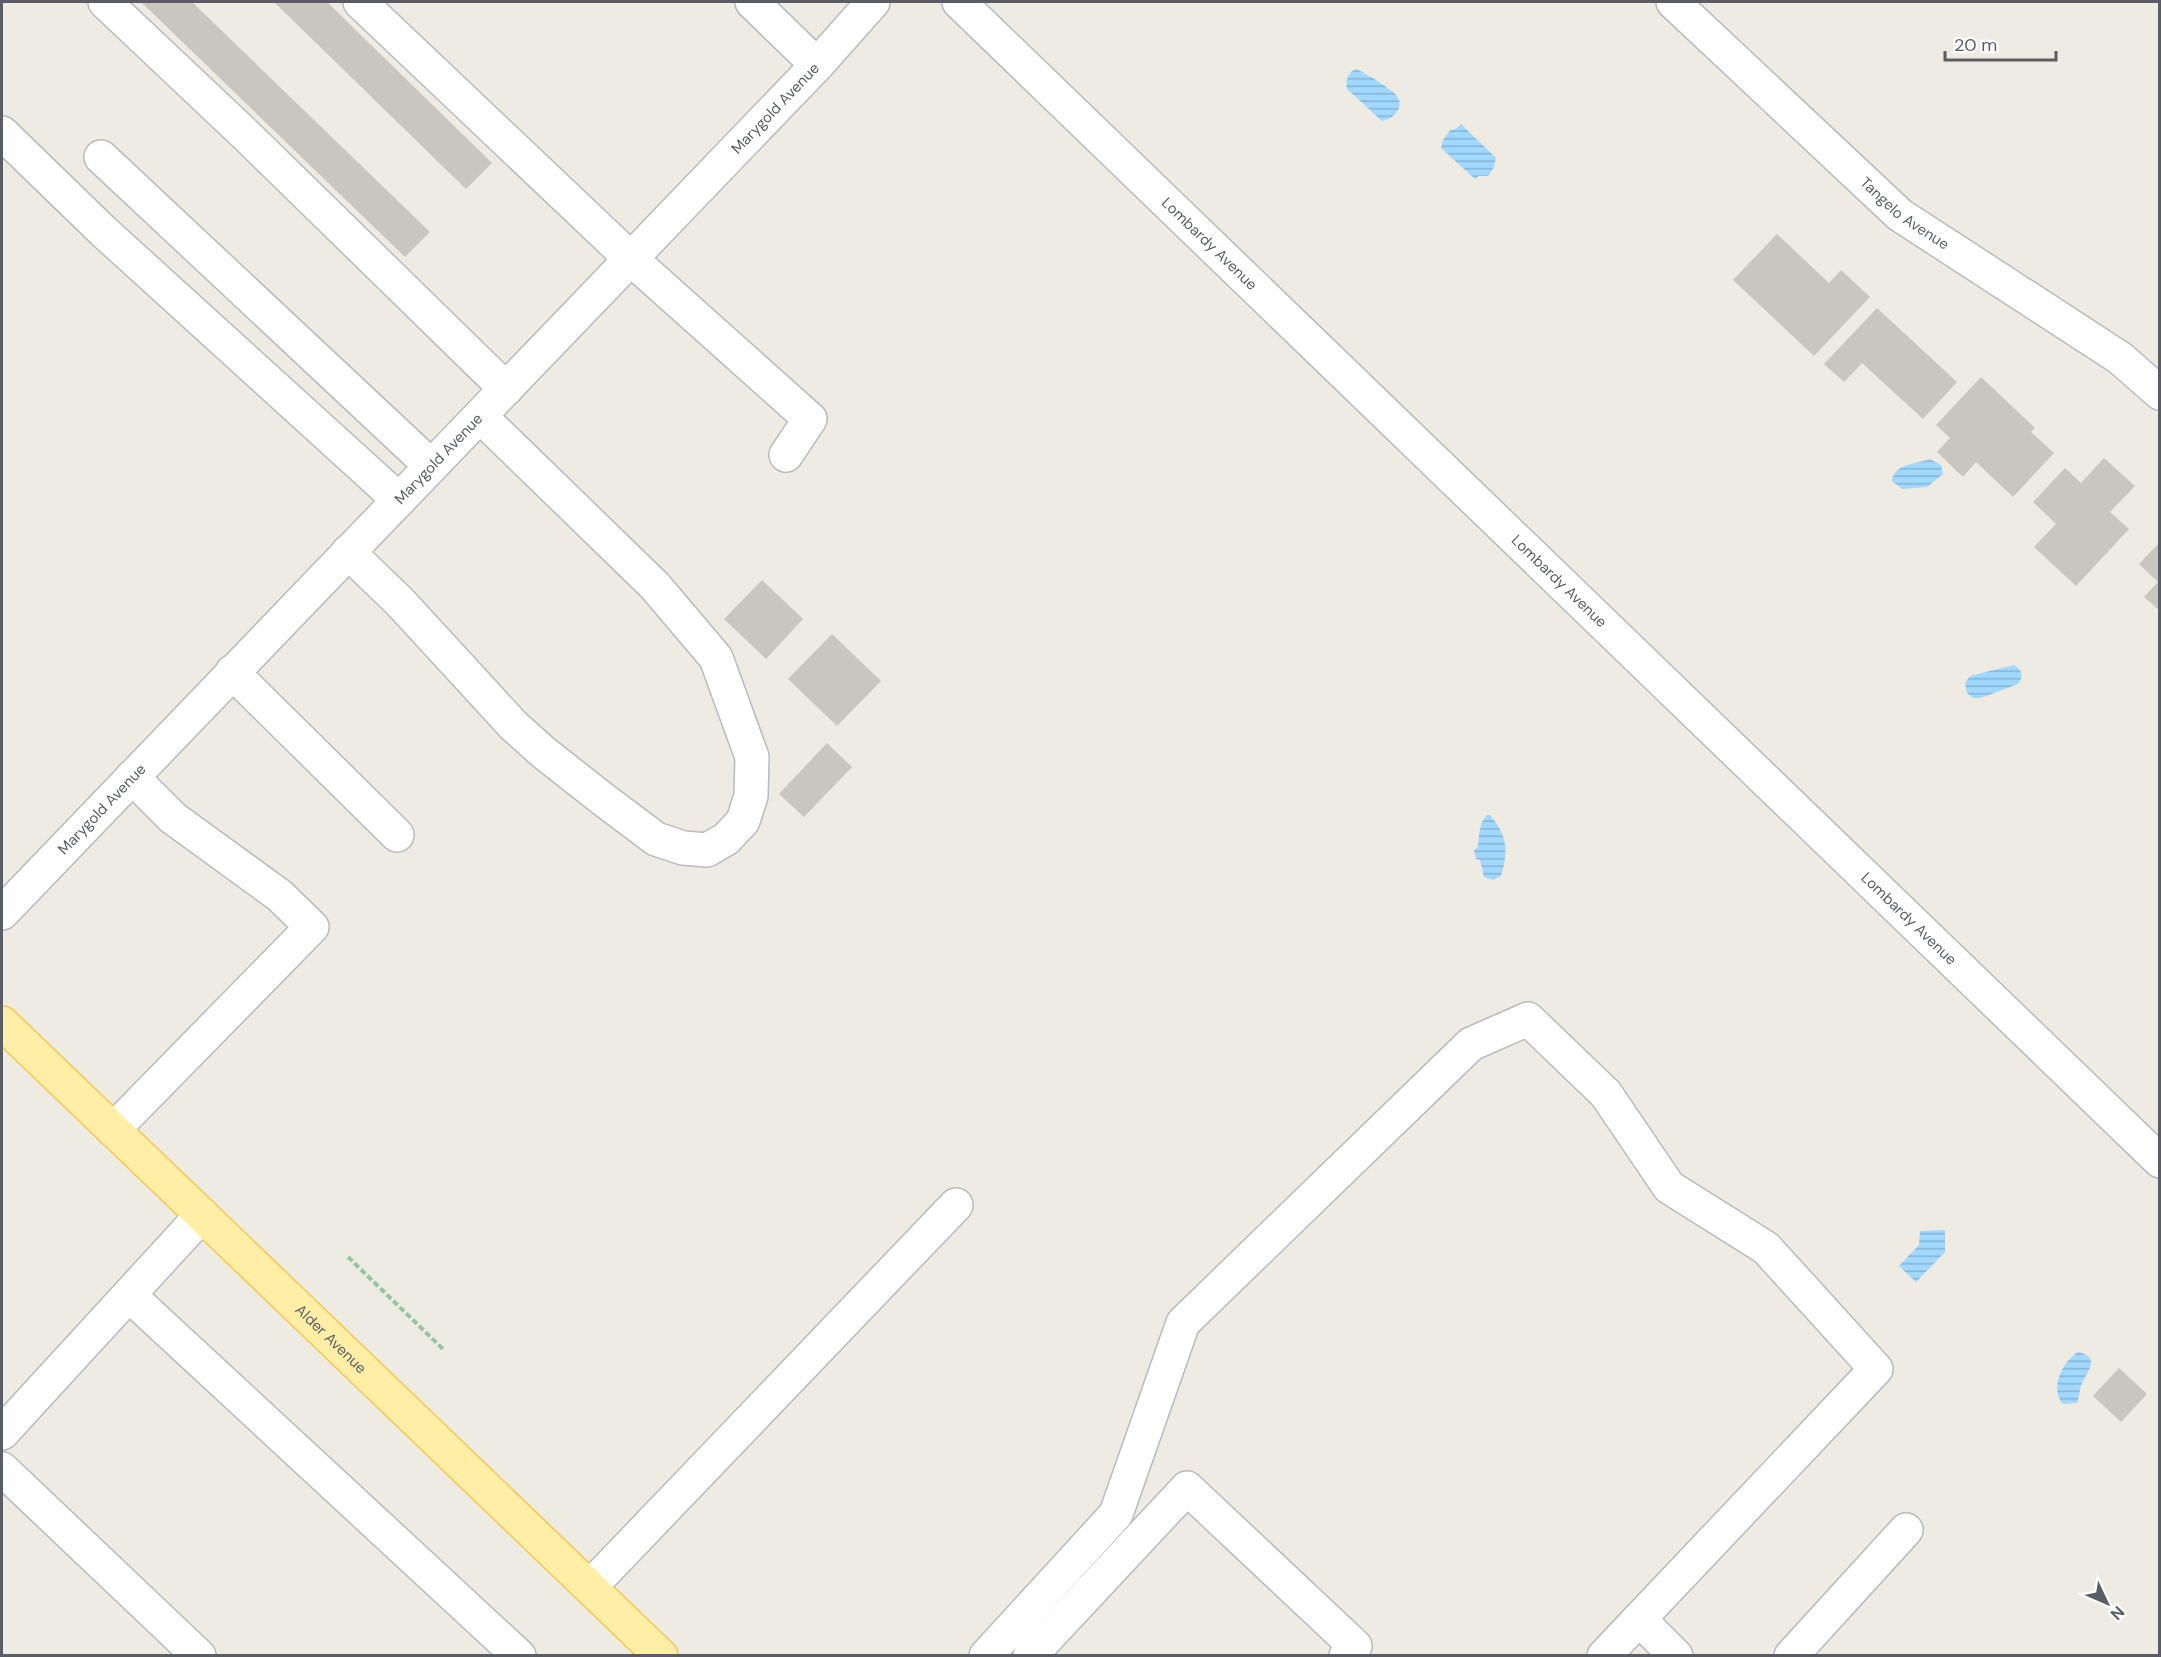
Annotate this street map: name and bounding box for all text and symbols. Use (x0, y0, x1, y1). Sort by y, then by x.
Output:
scale bar (1945, 24, 2056, 62)
text: 20 m (1954, 33, 1997, 57)
street label: Marygold Avenue (727, 59, 824, 158)
street label: Tangelo Avenue (1856, 173, 1953, 254)
street label: Lombardy Avenue (1157, 193, 1262, 294)
street label: Marygold Avenue (390, 409, 487, 509)
street label: Lombardy Avenue (1507, 530, 1611, 632)
street label: Marygold Avenue (53, 759, 150, 859)
street label: Lombardy Avenue (1857, 868, 1961, 969)
street label: Alder Avenue (291, 1300, 371, 1378)
north arrow (2077, 1573, 2137, 1633)
text: N (2106, 1602, 2129, 1625)

